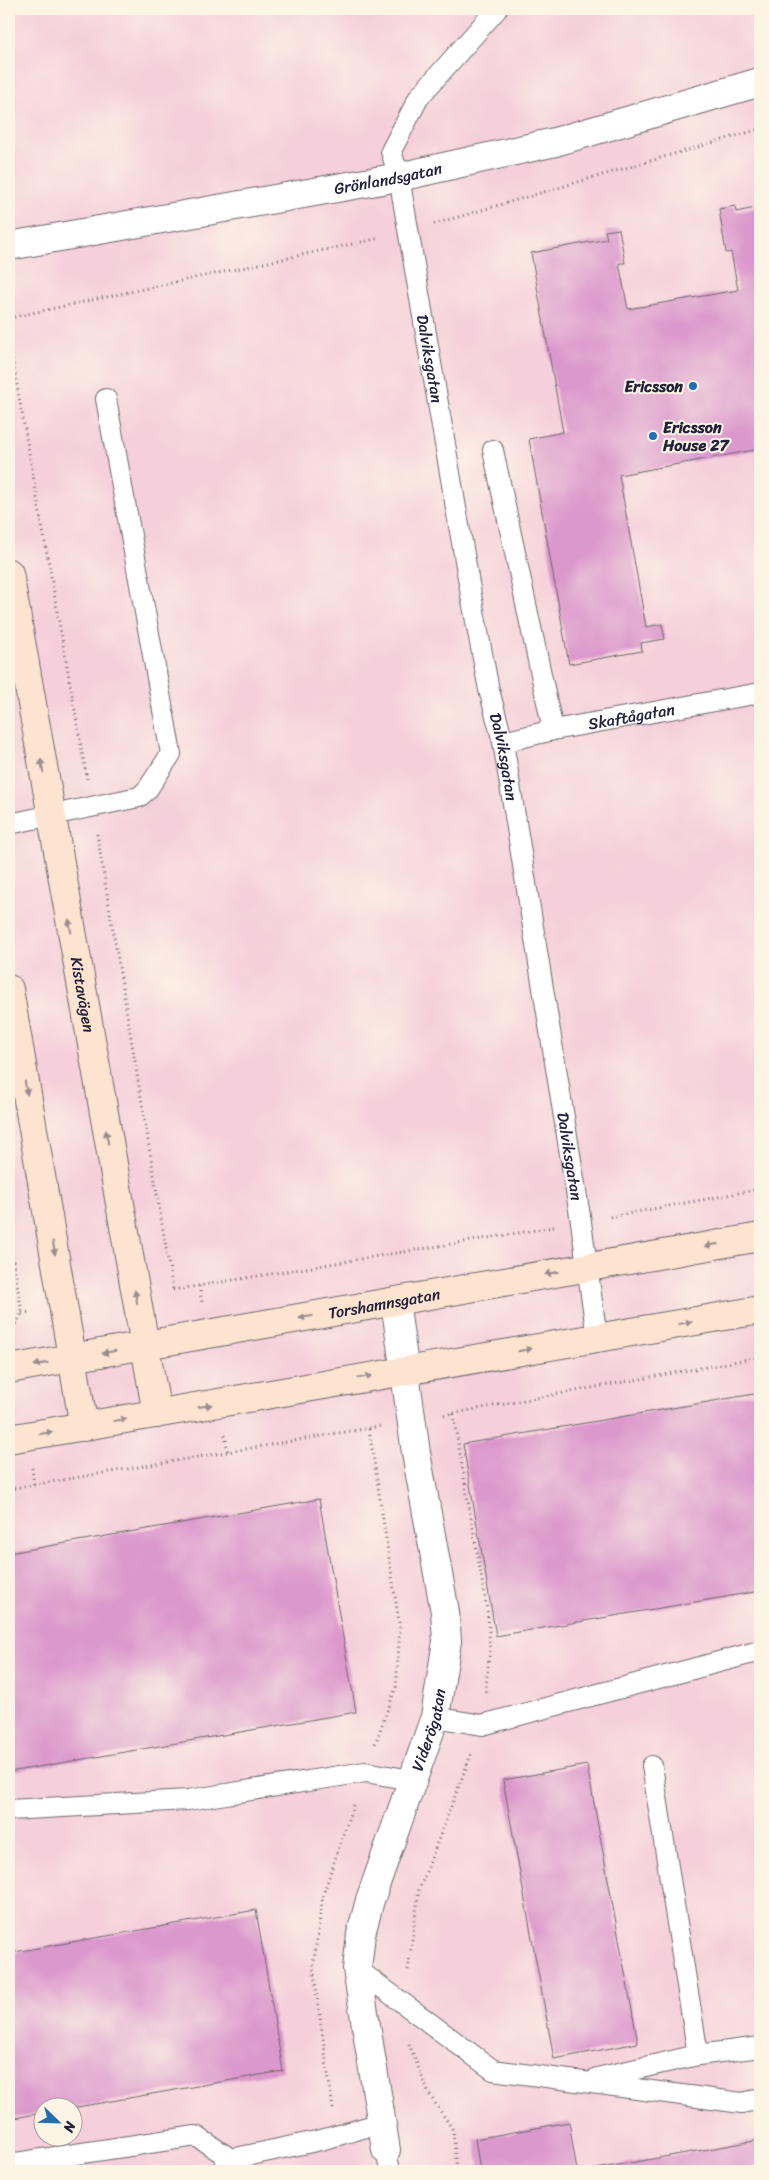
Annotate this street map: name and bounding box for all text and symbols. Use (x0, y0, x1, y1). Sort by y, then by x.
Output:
street label: Grönlandsgatan (332, 154, 445, 203)
street label: Dalviksgatan (408, 312, 452, 406)
place label: Ericsson (624, 372, 683, 401)
marker: Ericsson (687, 380, 699, 392)
place label: Ericsson House 27 (662, 413, 730, 460)
marker: Ericsson House 27 (647, 430, 659, 442)
street label: Skaftågatan (586, 694, 677, 738)
street label: Dalviksgatan (481, 709, 526, 803)
one-way arrow (37, 757, 45, 773)
one-way arrow (65, 917, 73, 933)
street label: Kistavägen (62, 954, 104, 1035)
one-way arrow (23, 1081, 31, 1097)
street label: Dalviksgatan (548, 1110, 591, 1203)
one-way arrow (103, 1129, 111, 1145)
one-way arrow (51, 1241, 59, 1257)
one-way arrow (704, 1242, 720, 1250)
one-way arrow (544, 1270, 560, 1278)
street label: Torshamnsgatan (326, 1279, 443, 1328)
one-way arrow (131, 1289, 139, 1305)
one-way arrow (298, 1313, 314, 1321)
one-way arrow (678, 1318, 694, 1326)
one-way arrow (517, 1346, 533, 1354)
one-way arrow (100, 1348, 116, 1356)
one-way arrow (32, 1360, 48, 1368)
one-way arrow (357, 1373, 373, 1381)
one-way arrow (197, 1401, 213, 1409)
one-way arrow (113, 1416, 129, 1424)
one-way arrow (39, 1428, 55, 1436)
street label: Viderögatan (403, 1686, 454, 1775)
north arrow (32, 2098, 82, 2148)
text: N (56, 2117, 83, 2137)

